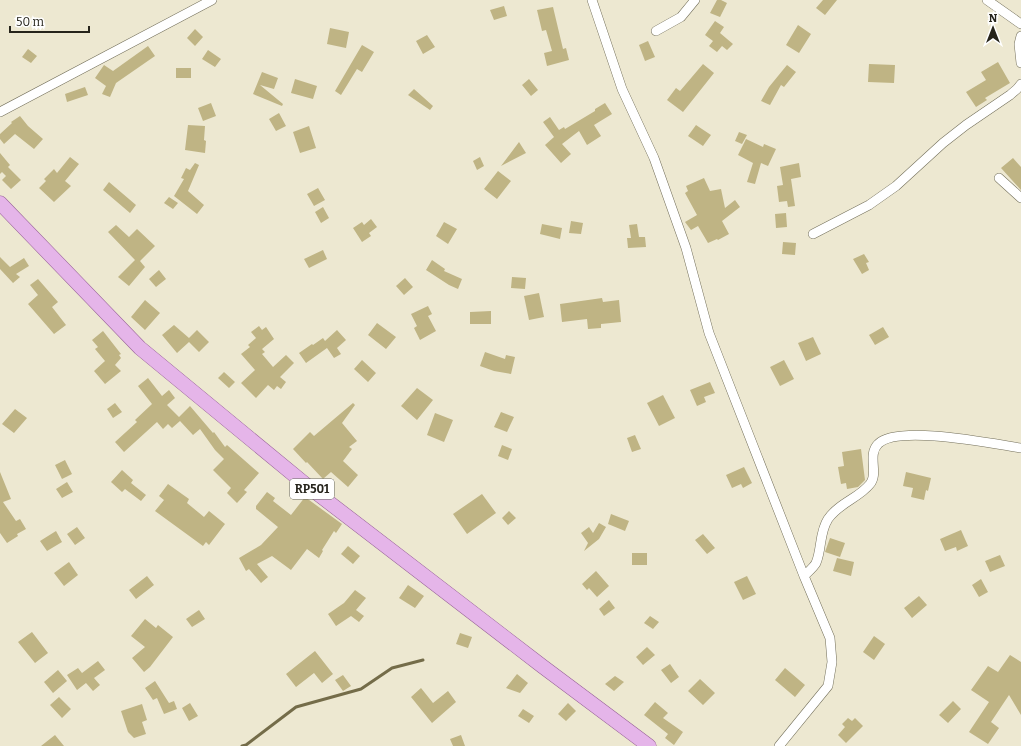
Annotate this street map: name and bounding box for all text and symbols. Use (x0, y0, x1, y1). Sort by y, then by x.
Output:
scale bar (10, 8, 89, 34)
north arrow (973, 8, 1013, 48)
text: N (989, 12, 998, 25)
text: 50 m (16, 15, 45, 29)
road number: RP501 (290, 479, 334, 499)

